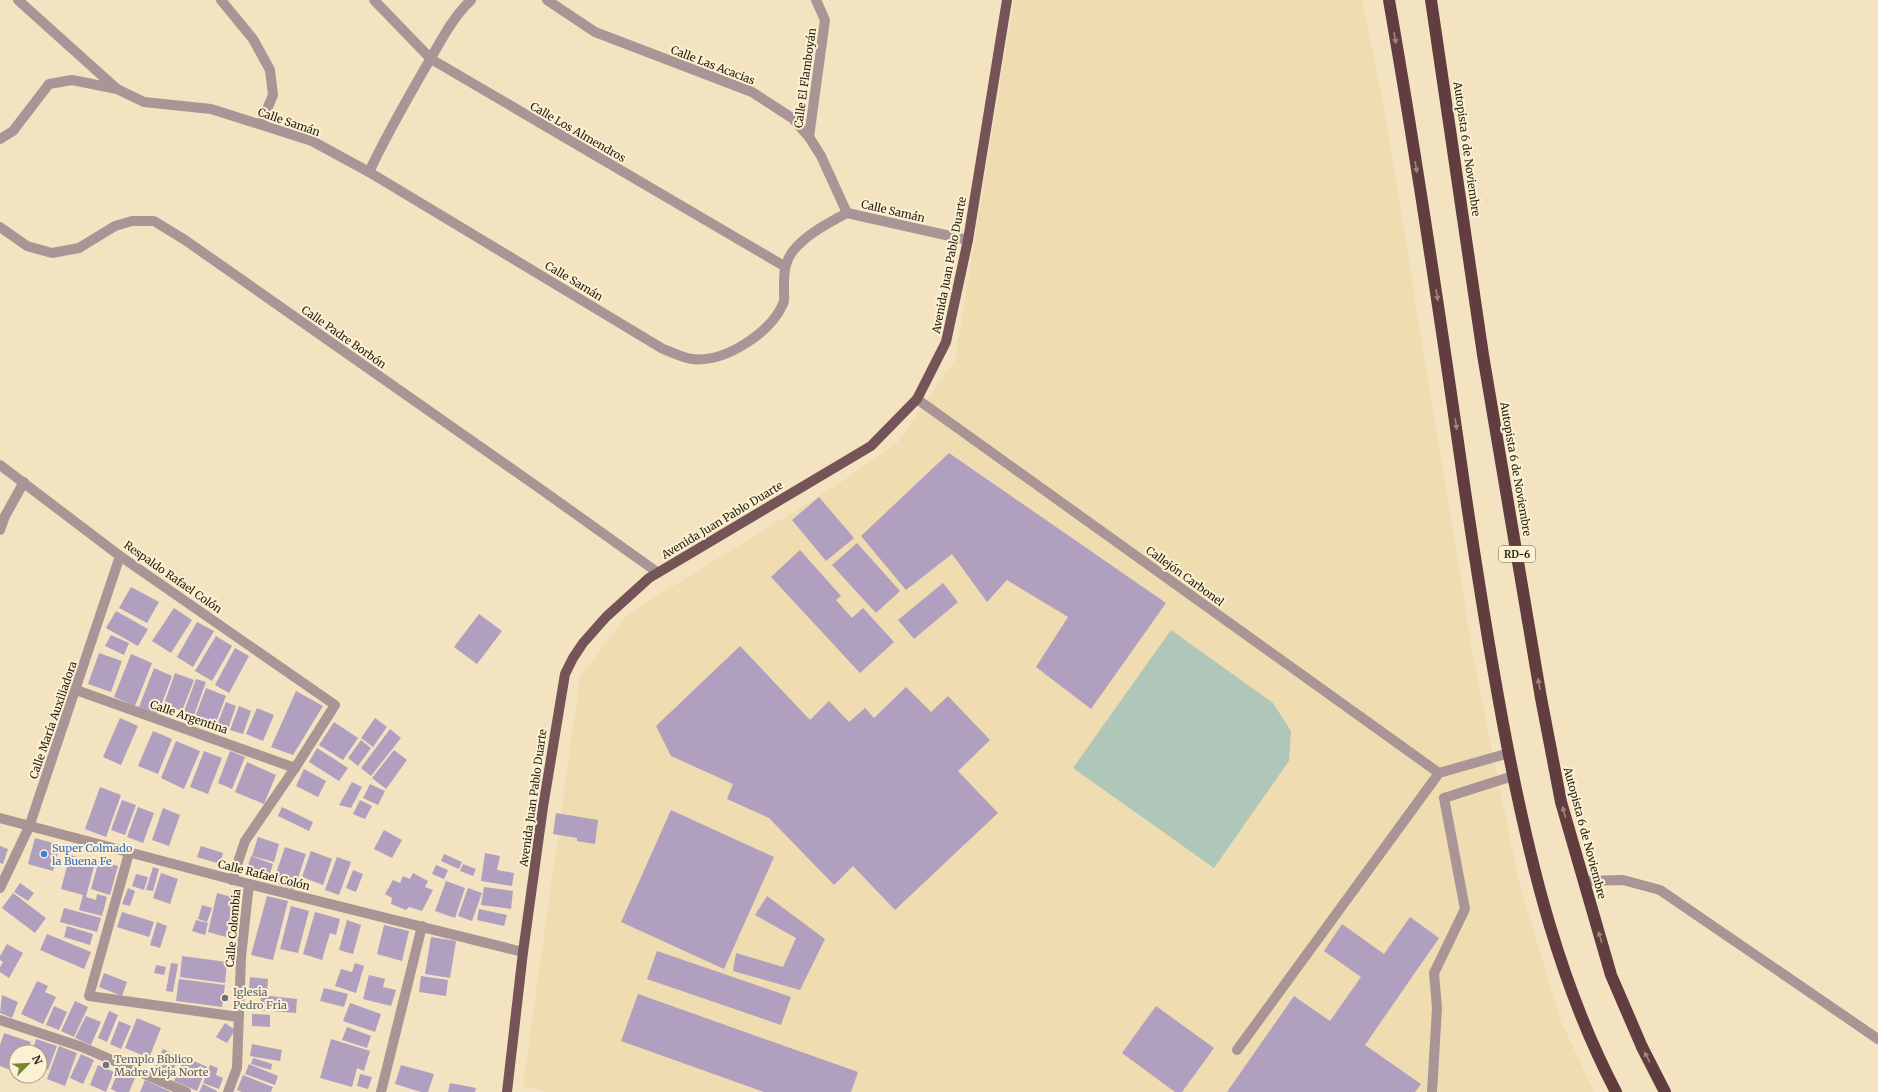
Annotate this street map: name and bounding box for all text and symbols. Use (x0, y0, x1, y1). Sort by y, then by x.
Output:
street label: Calle El Flamboyán (791, 26, 819, 129)
one-way arrow (1393, 32, 1399, 45)
street label: Calle Las Acacias (669, 43, 757, 87)
street label: Autopista 6 de Noviembre (1450, 80, 1483, 217)
street label: Calle Los Almendros (528, 99, 628, 165)
street label: Calle Samán (256, 105, 323, 139)
one-way arrow (1413, 161, 1419, 173)
street label: Avenida Juan Pablo Duarte (929, 195, 969, 336)
street label: Calle Samán (860, 197, 927, 225)
street label: Calle Samán (542, 258, 606, 304)
one-way arrow (1434, 289, 1440, 301)
street label: Calle Padre Borbón (299, 302, 390, 372)
street label: Autopista 6 de Noviembre (1497, 400, 1535, 537)
one-way arrow (1453, 418, 1459, 430)
street label: Avenida Juan Pablo Duarte (658, 478, 785, 562)
street label: Respaldo Rafael Colón (121, 538, 225, 617)
street label: Callejón Carbonel (1143, 543, 1227, 609)
road number: RD-6 (1499, 546, 1535, 562)
street label: Calle María Auxiliadora (26, 659, 80, 781)
one-way arrow (1536, 678, 1542, 690)
street label: Calle Argentina (148, 697, 230, 737)
street label: Avenida Juan Pablo Duarte (516, 728, 550, 869)
street label: Autopista 6 de Noviembre (1560, 765, 1609, 901)
one-way arrow (1561, 805, 1567, 817)
place label: Super Colmado la Buena Fe (52, 841, 133, 868)
marker: Super Colmado la Buena Fe (39, 849, 49, 859)
street label: Calle Rafael Colón (217, 857, 312, 893)
street label: Calle Colombia (223, 888, 243, 968)
one-way arrow (1597, 930, 1603, 942)
place label: Iglesia Pedro Fria (233, 985, 287, 1012)
marker: Iglesia Pedro Fria (220, 993, 230, 1003)
north arrow (8, 1044, 48, 1084)
place label: Templo Bíblico Madre Vieja Norte (114, 1052, 209, 1079)
one-way arrow (1644, 1052, 1650, 1063)
text: N (29, 1053, 45, 1067)
marker: Templo Bíblico Madre Vieja Norte (101, 1060, 111, 1070)

